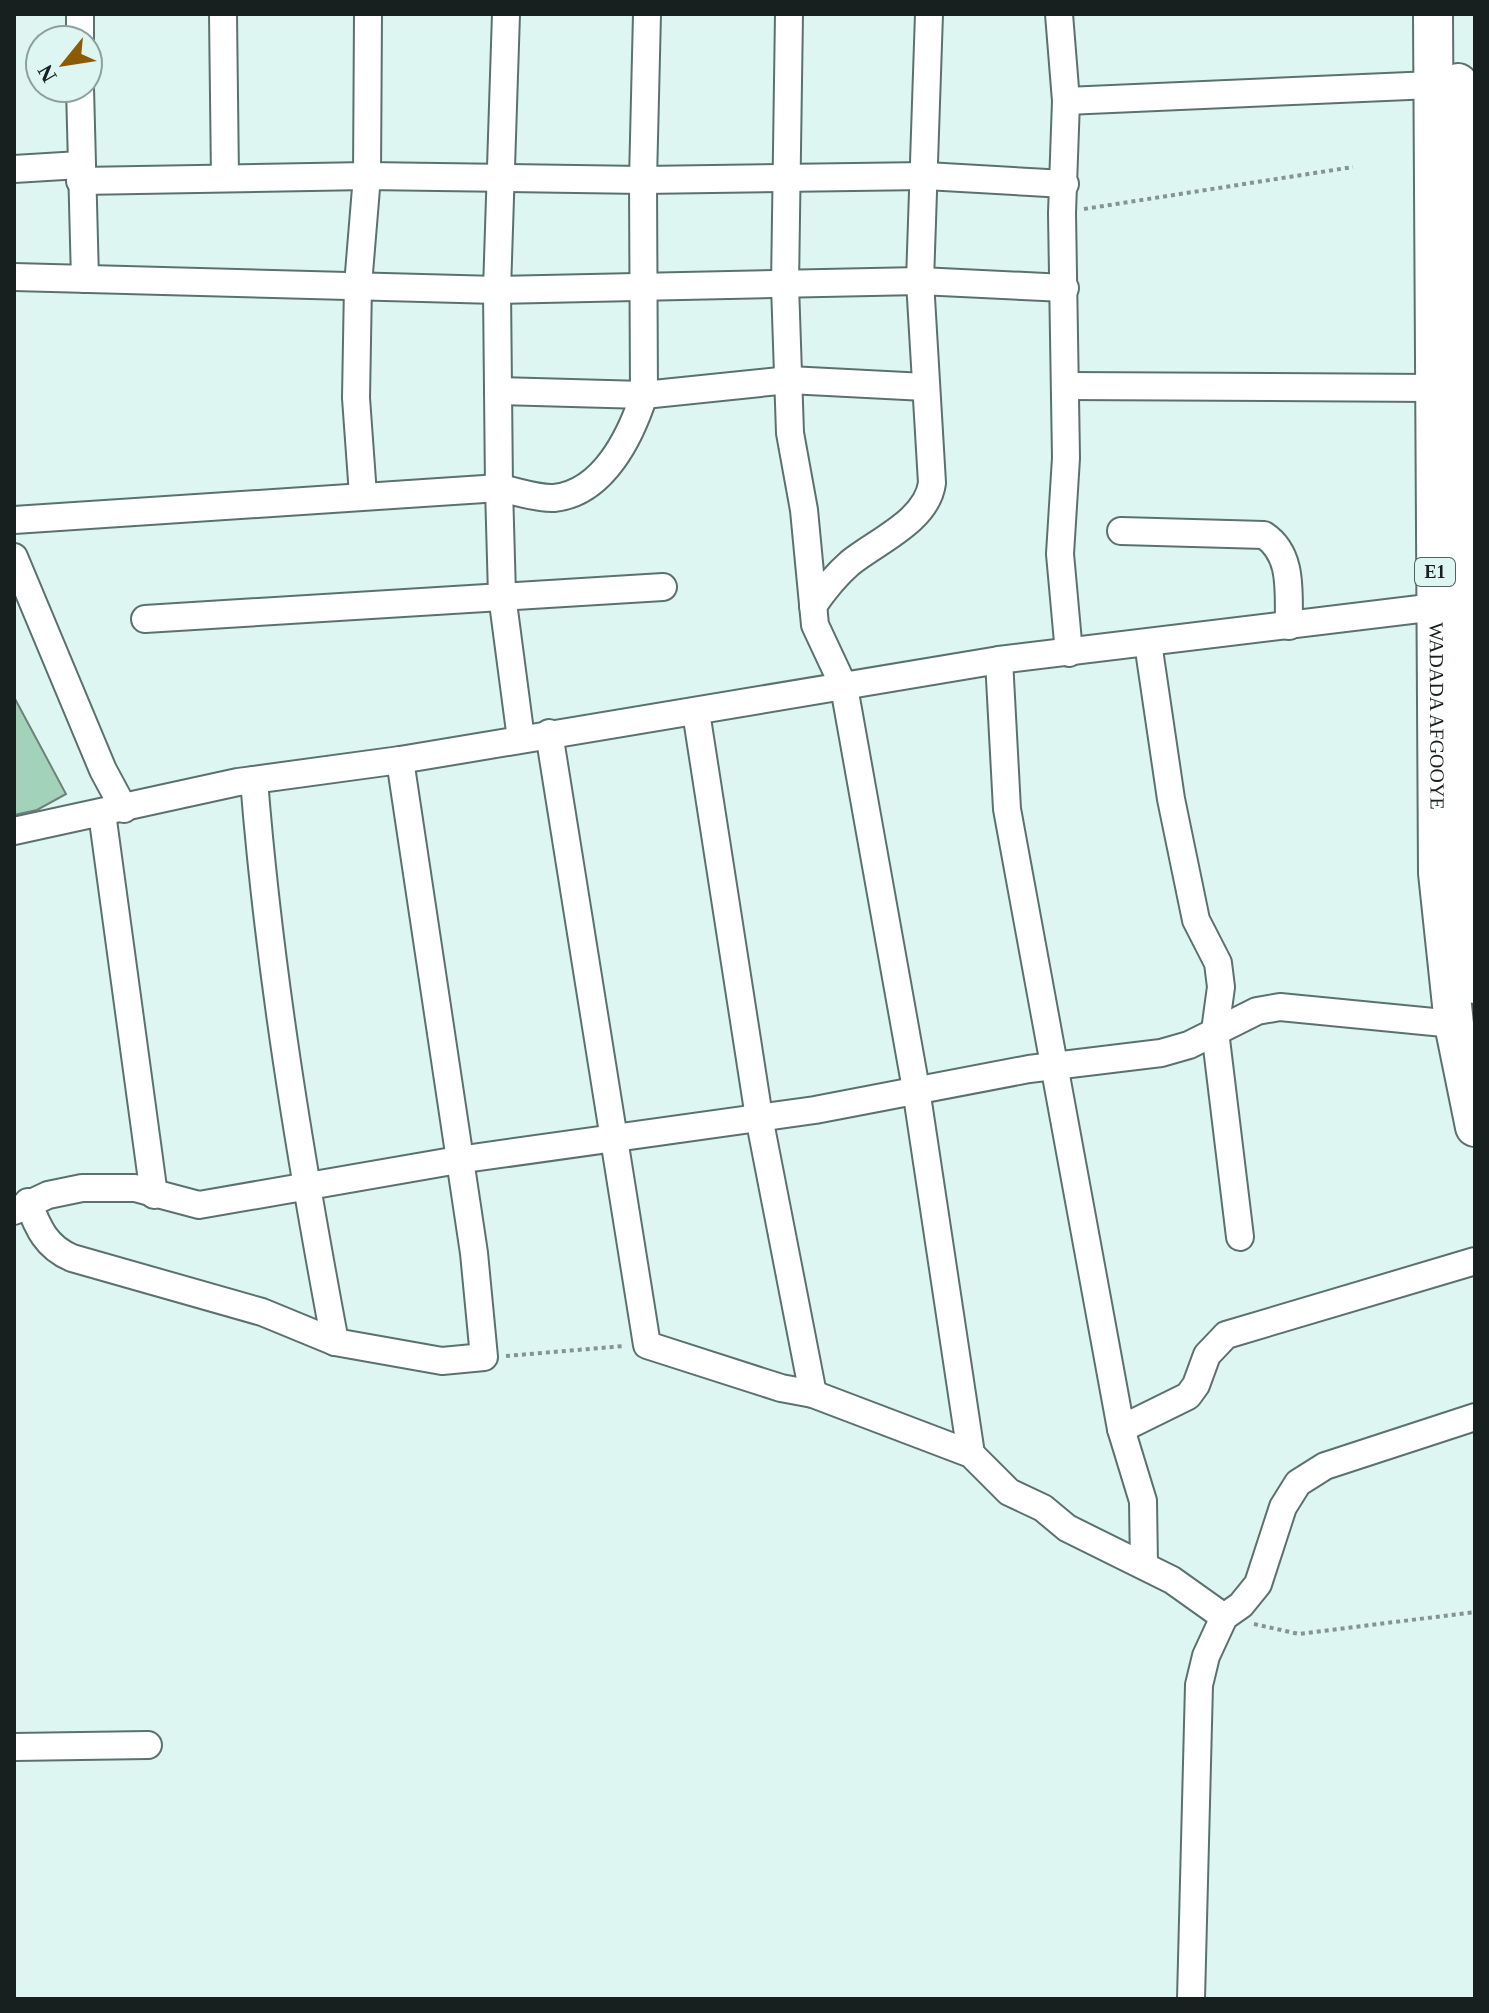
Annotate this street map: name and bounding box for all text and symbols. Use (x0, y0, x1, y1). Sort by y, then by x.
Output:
north arrow (24, 24, 104, 104)
text: N (32, 61, 62, 87)
road number: E1 (1415, 558, 1455, 586)
street label: WADADA AFGOOYE (1426, 622, 1449, 810)

